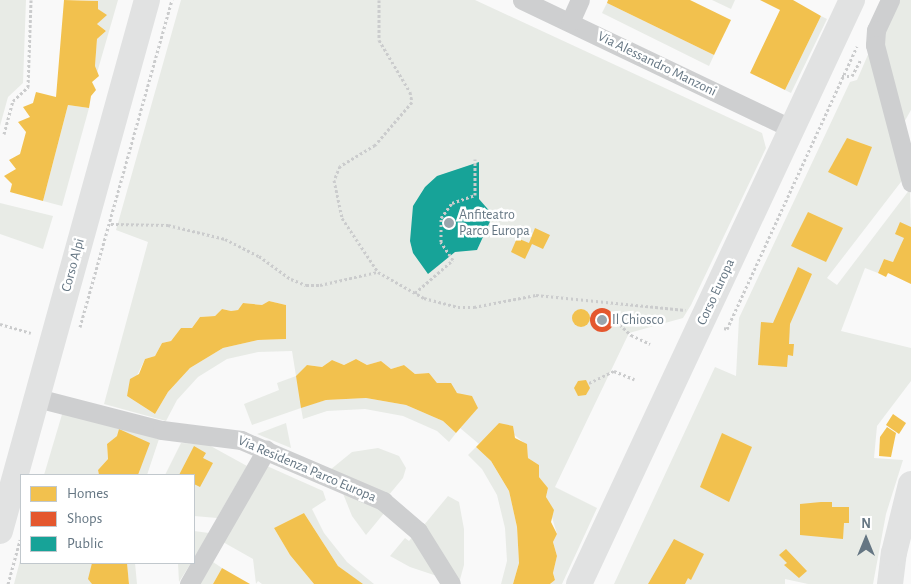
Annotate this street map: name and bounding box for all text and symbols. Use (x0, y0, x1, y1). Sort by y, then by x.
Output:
street label: Via Alessandro Manzoni (595, 28, 719, 100)
place label: Anfiteatro Parco Europa (459, 207, 530, 240)
marker: Anfiteatro Parco Europa (443, 217, 455, 229)
street label: Corso Alpi (58, 236, 88, 294)
street label: Corso Europa (693, 256, 739, 328)
place label: Il Chiosco (612, 312, 664, 328)
marker: Il Chiosco (596, 314, 608, 326)
street label: Via Residenza Parco Europa (235, 432, 379, 506)
legend (20, 474, 195, 564)
text: Homes (67, 486, 109, 501)
text: Shops (67, 511, 102, 526)
north arrow (841, 514, 891, 564)
text: N (861, 517, 871, 531)
text: Public (67, 536, 103, 551)

